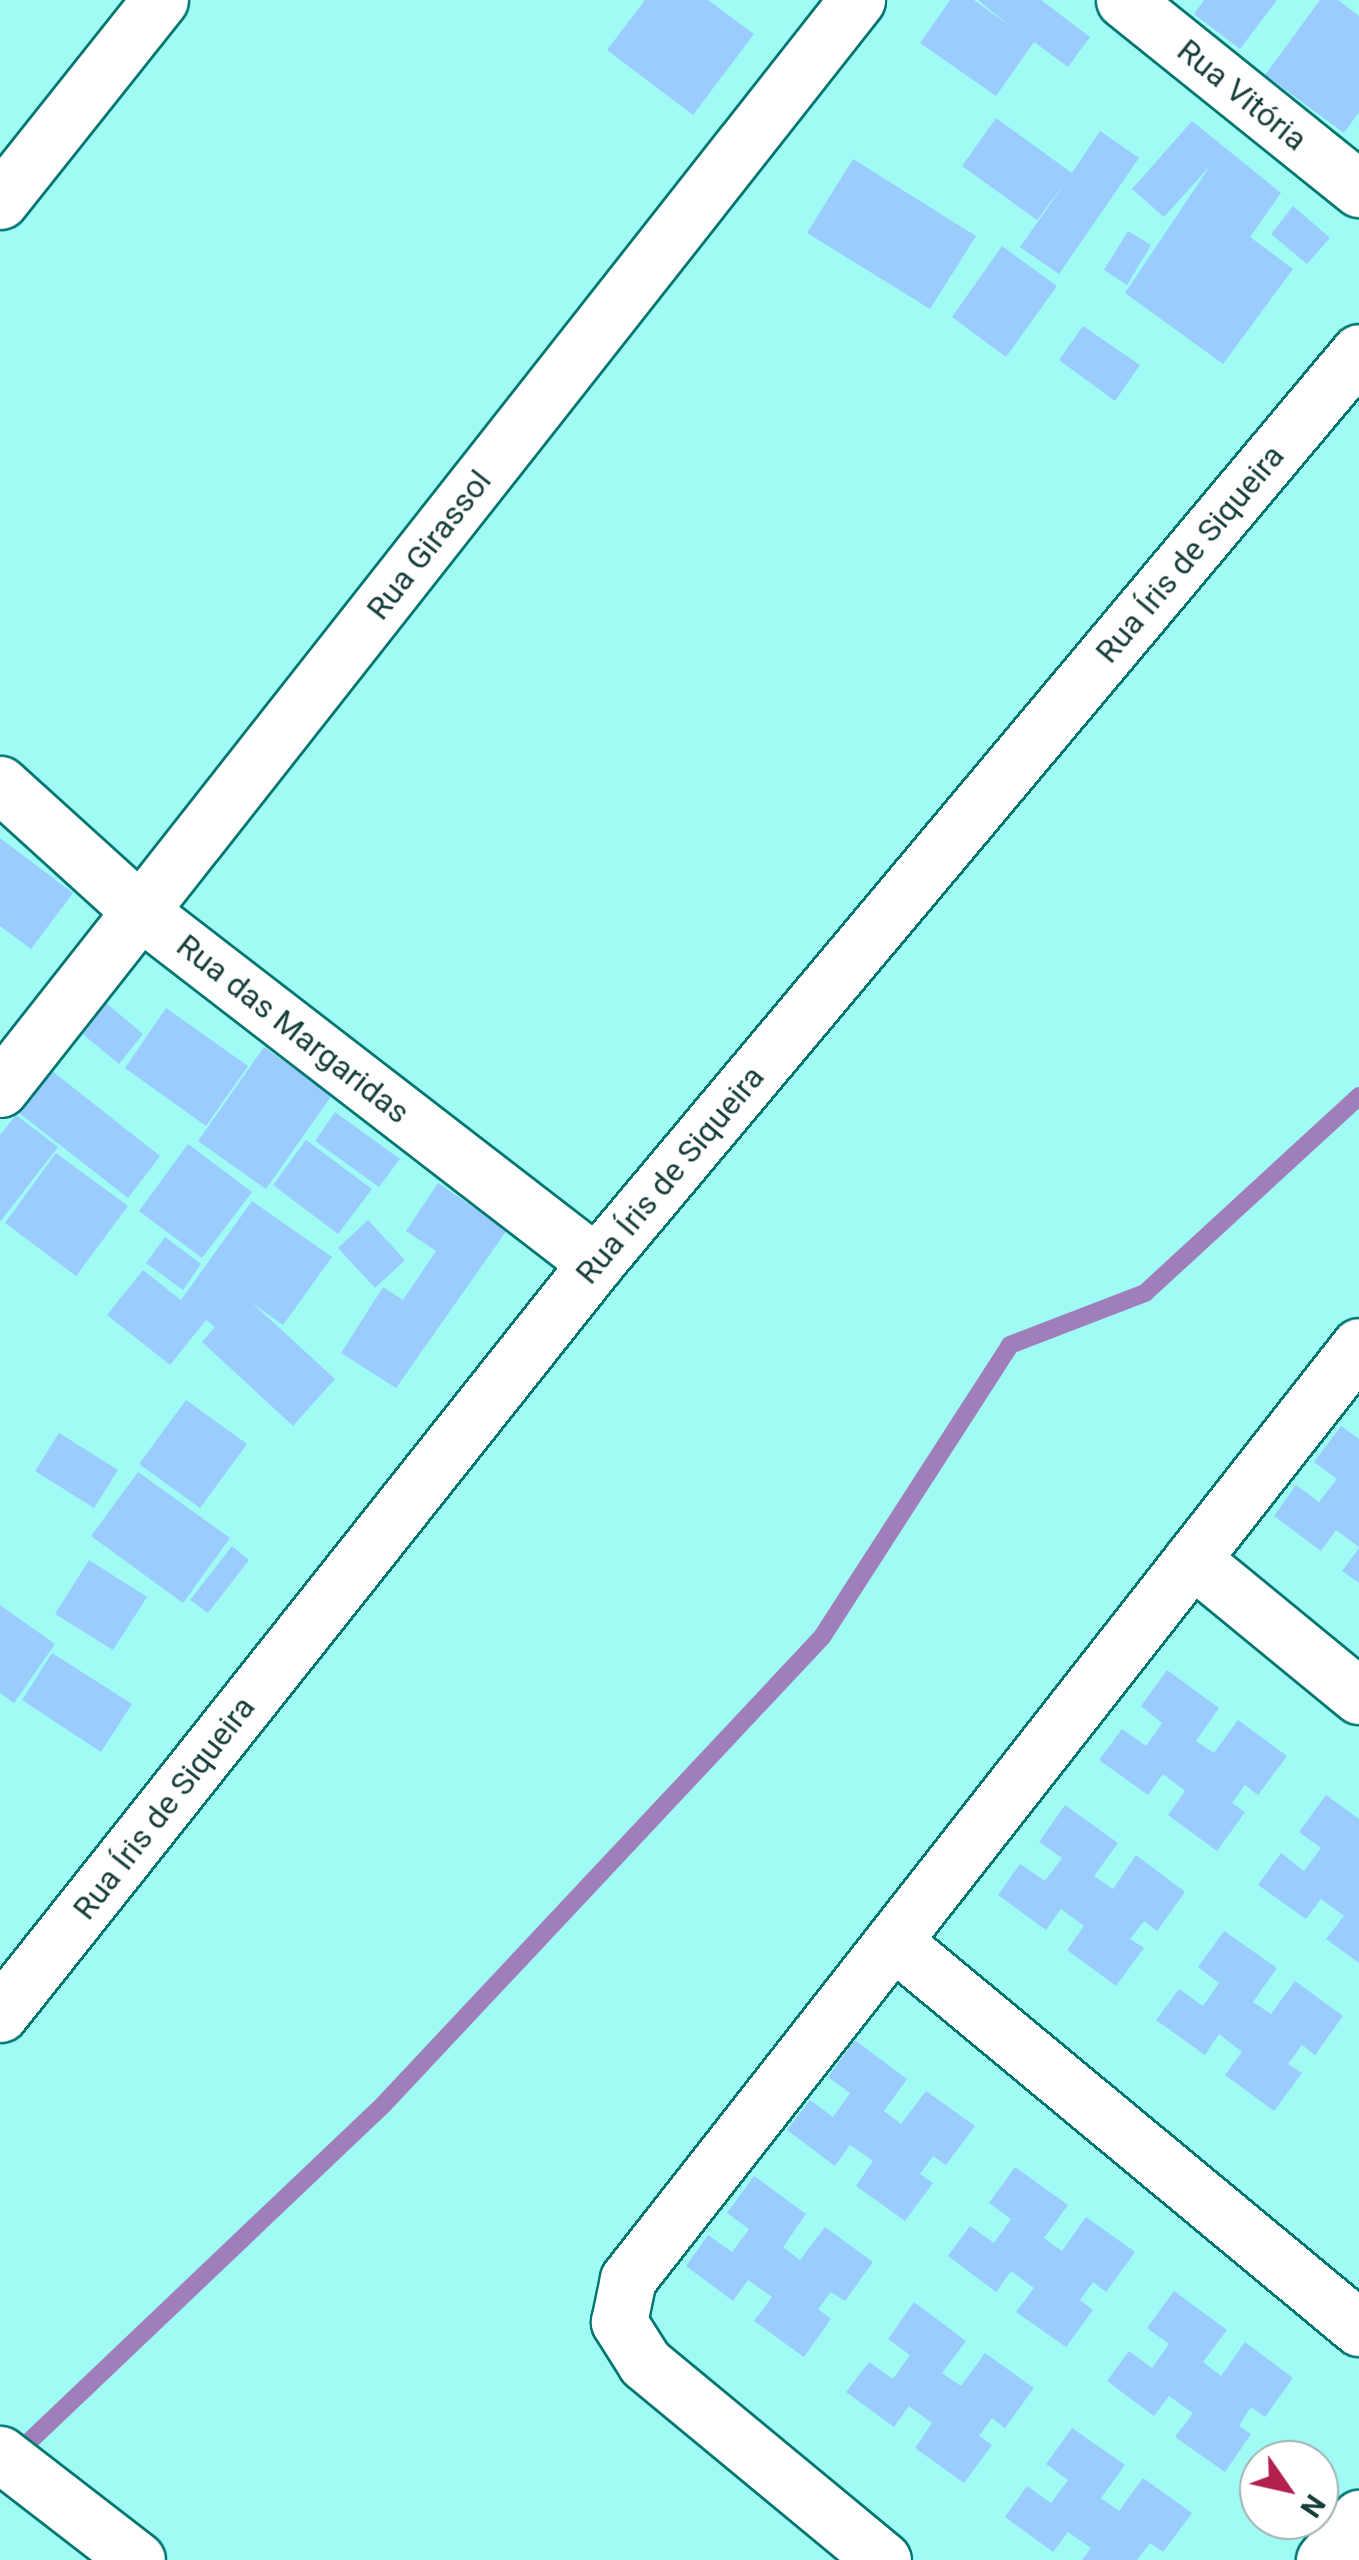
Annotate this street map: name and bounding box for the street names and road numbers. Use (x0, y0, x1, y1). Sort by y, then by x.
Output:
street label: Rua Vitória (1170, 31, 1314, 159)
street label: Rua Íris de Siqueira (1088, 437, 1292, 671)
street label: Rua Girassol (359, 463, 499, 627)
street label: Rua das Margaridas (169, 926, 417, 1132)
street label: Rua Íris de Siqueira (568, 1058, 772, 1292)
street label: Rua Íris de Siqueira (65, 1689, 263, 1927)

